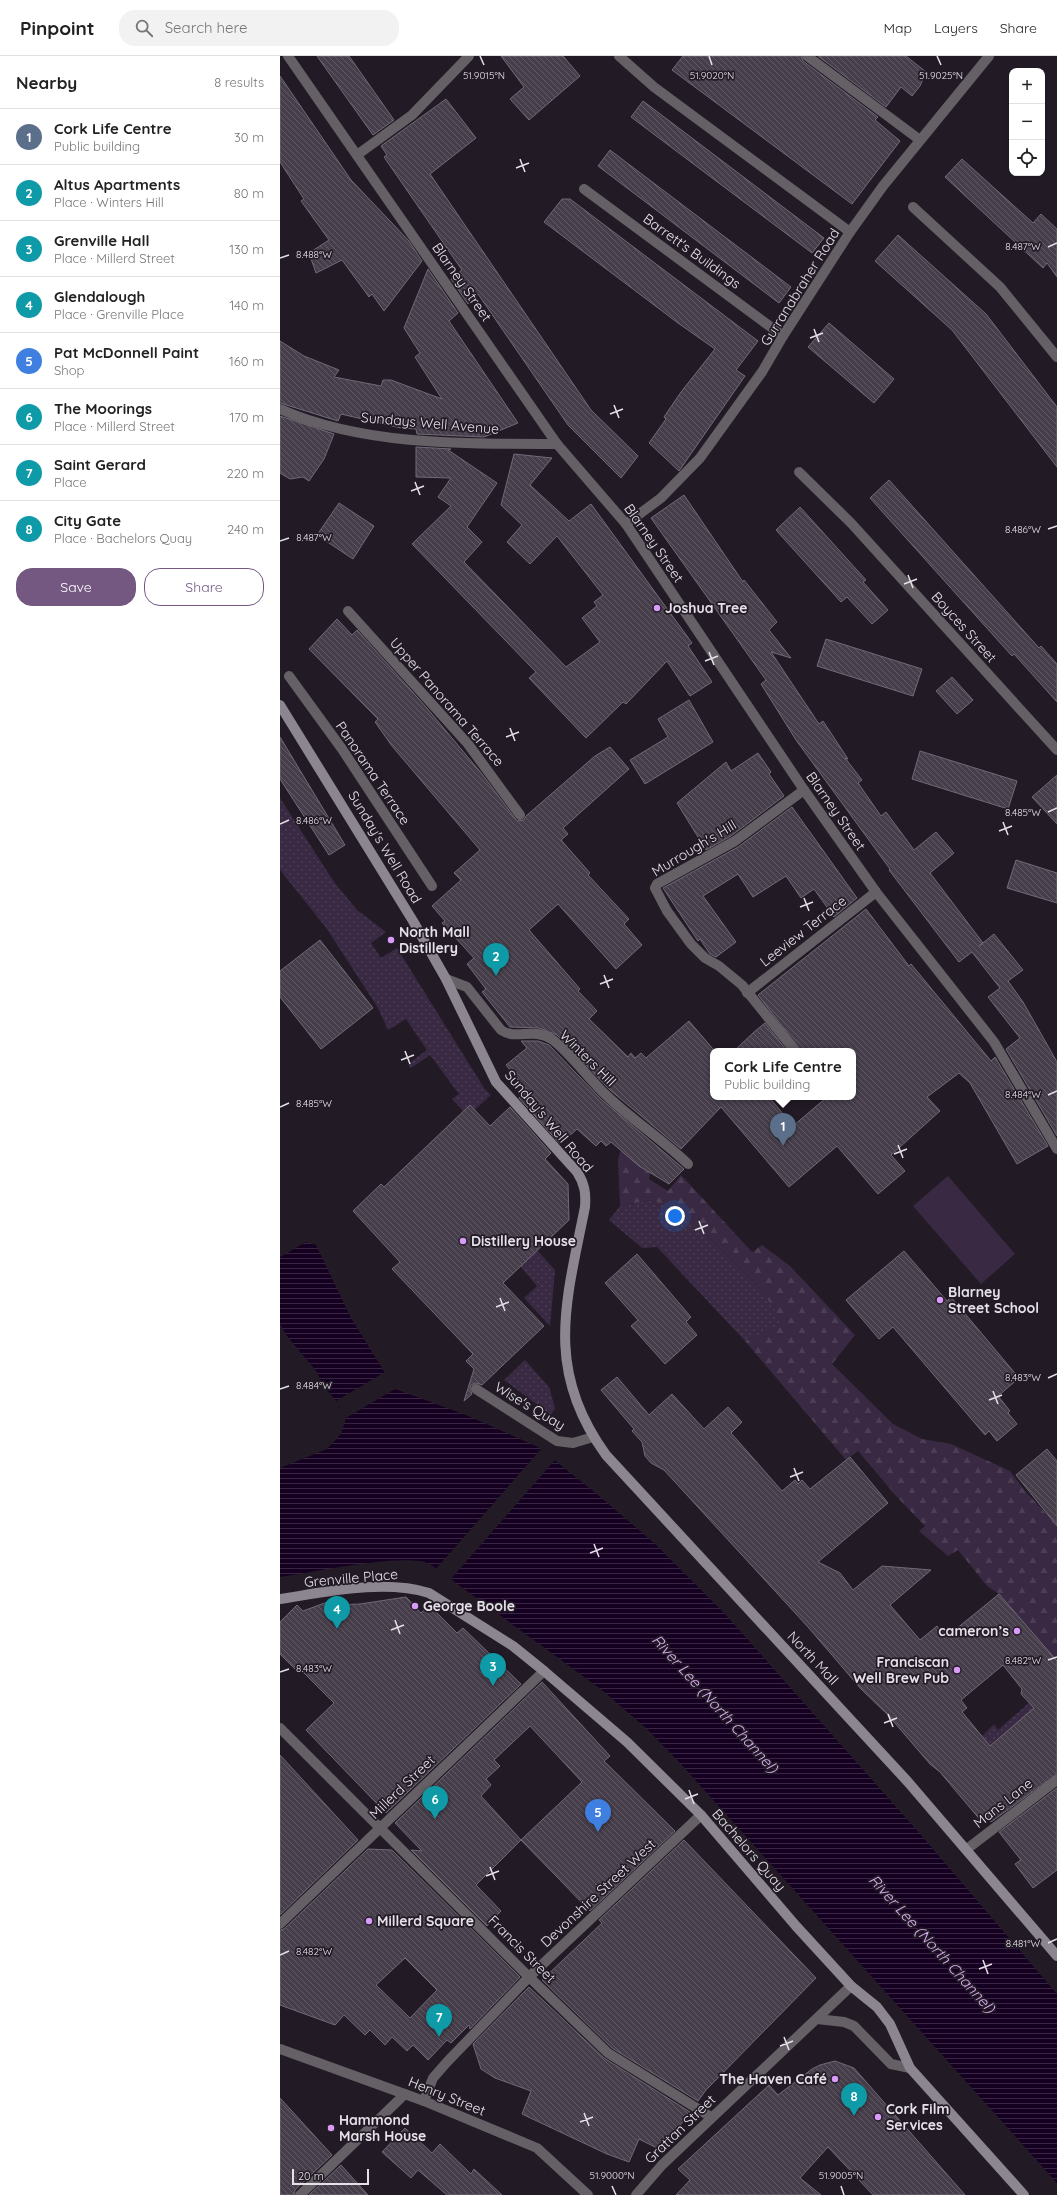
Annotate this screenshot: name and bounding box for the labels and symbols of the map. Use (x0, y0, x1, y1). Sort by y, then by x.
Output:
text: 51.9015°N (463, 69, 505, 82)
text: 51.9020°N (690, 69, 734, 82)
text: 51.9025°N (919, 69, 963, 82)
street label: Barrett's Buildings (640, 209, 744, 293)
street label: Gurranabraher Road (756, 225, 844, 349)
street label: Blarney Street (428, 239, 496, 325)
text: 8.487°W (1005, 240, 1041, 253)
text: 8.488°W (296, 248, 332, 261)
street label: Sundays Well Avenue (360, 408, 500, 438)
street label: Blarney Street (620, 500, 688, 586)
text: 8.486°W (1005, 523, 1041, 536)
text: 8.487°W (296, 531, 332, 544)
street label: Boyces Street (927, 588, 1001, 666)
place label: Joshua Tree (665, 599, 748, 617)
marker: Joshua Tree (652, 603, 662, 613)
street label: Upper Panorama Terrace (386, 634, 508, 770)
street label: Panorama Terrace (332, 718, 414, 828)
street label: Blarney Street (802, 768, 870, 854)
street label: Sunday's Well Road (344, 787, 426, 907)
text: 8.485°W (1005, 806, 1041, 819)
text: 8.486°W (296, 814, 332, 827)
street label: Murrough's Hill (648, 816, 740, 880)
street label: Leeview Terrace (756, 892, 850, 970)
place label: North Mall Distillery (399, 923, 470, 957)
marker: North Mall Distillery (386, 935, 396, 945)
pin: 2 (483, 943, 509, 976)
street label: Winters Hill (556, 1026, 620, 1090)
street label: Sunday's Well Road (501, 1066, 597, 1176)
text: 8.484°W (1005, 1088, 1041, 1101)
text: 8.485°W (296, 1097, 332, 1110)
pin: 1 (770, 1113, 796, 1146)
your location (665, 1206, 685, 1226)
place label: Distillery House (471, 1232, 576, 1250)
marker: Distillery House (458, 1236, 468, 1246)
place label: Blarney Street School (948, 1283, 1039, 1317)
marker: Blarney Street School (935, 1295, 945, 1305)
text: 8.483°W (1005, 1371, 1041, 1384)
street label: Wise's Quay (491, 1378, 569, 1434)
text: 8.484°W (296, 1379, 332, 1392)
street label: Grenville Place (303, 1565, 399, 1591)
pin: 4 (324, 1596, 350, 1629)
place label: George Boole (423, 1597, 515, 1615)
marker: George Boole (410, 1601, 420, 1611)
place label: cameron’s (938, 1622, 1009, 1640)
marker: cameron’s (1012, 1626, 1022, 1636)
street label: North Mall (784, 1627, 842, 1689)
water label: River Lee (North Channel) (648, 1630, 784, 1778)
pin: 3 (480, 1653, 506, 1686)
place label: Franciscan Well Brew Pub (853, 1653, 949, 1687)
text: 8.482°W (1005, 1654, 1041, 1667)
text: 8.483°W (296, 1662, 332, 1675)
marker: Franciscan Well Brew Pub (952, 1665, 962, 1675)
street label: Millerd Street (365, 1751, 439, 1823)
street label: Mans Lane (970, 1774, 1036, 1832)
pin: 6 (422, 1786, 448, 1819)
pin: 5 (585, 1799, 611, 1832)
street label: Bachelors Quay (708, 1805, 790, 1895)
street label: Devonshire Street West (537, 1835, 659, 1951)
water label: River Lee (North Channel) (865, 1870, 1001, 2018)
street label: Francis Street (484, 1911, 560, 1987)
place label: Millerd Square (377, 1912, 474, 1930)
marker: Millerd Square (364, 1916, 374, 1926)
text: 8.481°W (1006, 1937, 1040, 1950)
text: 8.482°W (296, 1945, 332, 1958)
pin: 7 (426, 2004, 452, 2037)
place label: The Haven Café (719, 2070, 827, 2088)
street label: Henry Street (406, 2072, 488, 2120)
marker: The Haven Café (830, 2074, 840, 2084)
pin: 8 (841, 2083, 867, 2116)
street label: Grattan Street (641, 2091, 719, 2167)
place label: Cork Film Services (886, 2100, 949, 2134)
place label: Hammond Marsh House (339, 2111, 426, 2145)
marker: Cork Film Services (873, 2112, 883, 2122)
marker: Hammond Marsh House (326, 2123, 336, 2133)
scale bar (292, 2167, 369, 2186)
text: 51.9000°N (590, 2169, 635, 2182)
text: 51.9005°N (819, 2169, 863, 2182)

